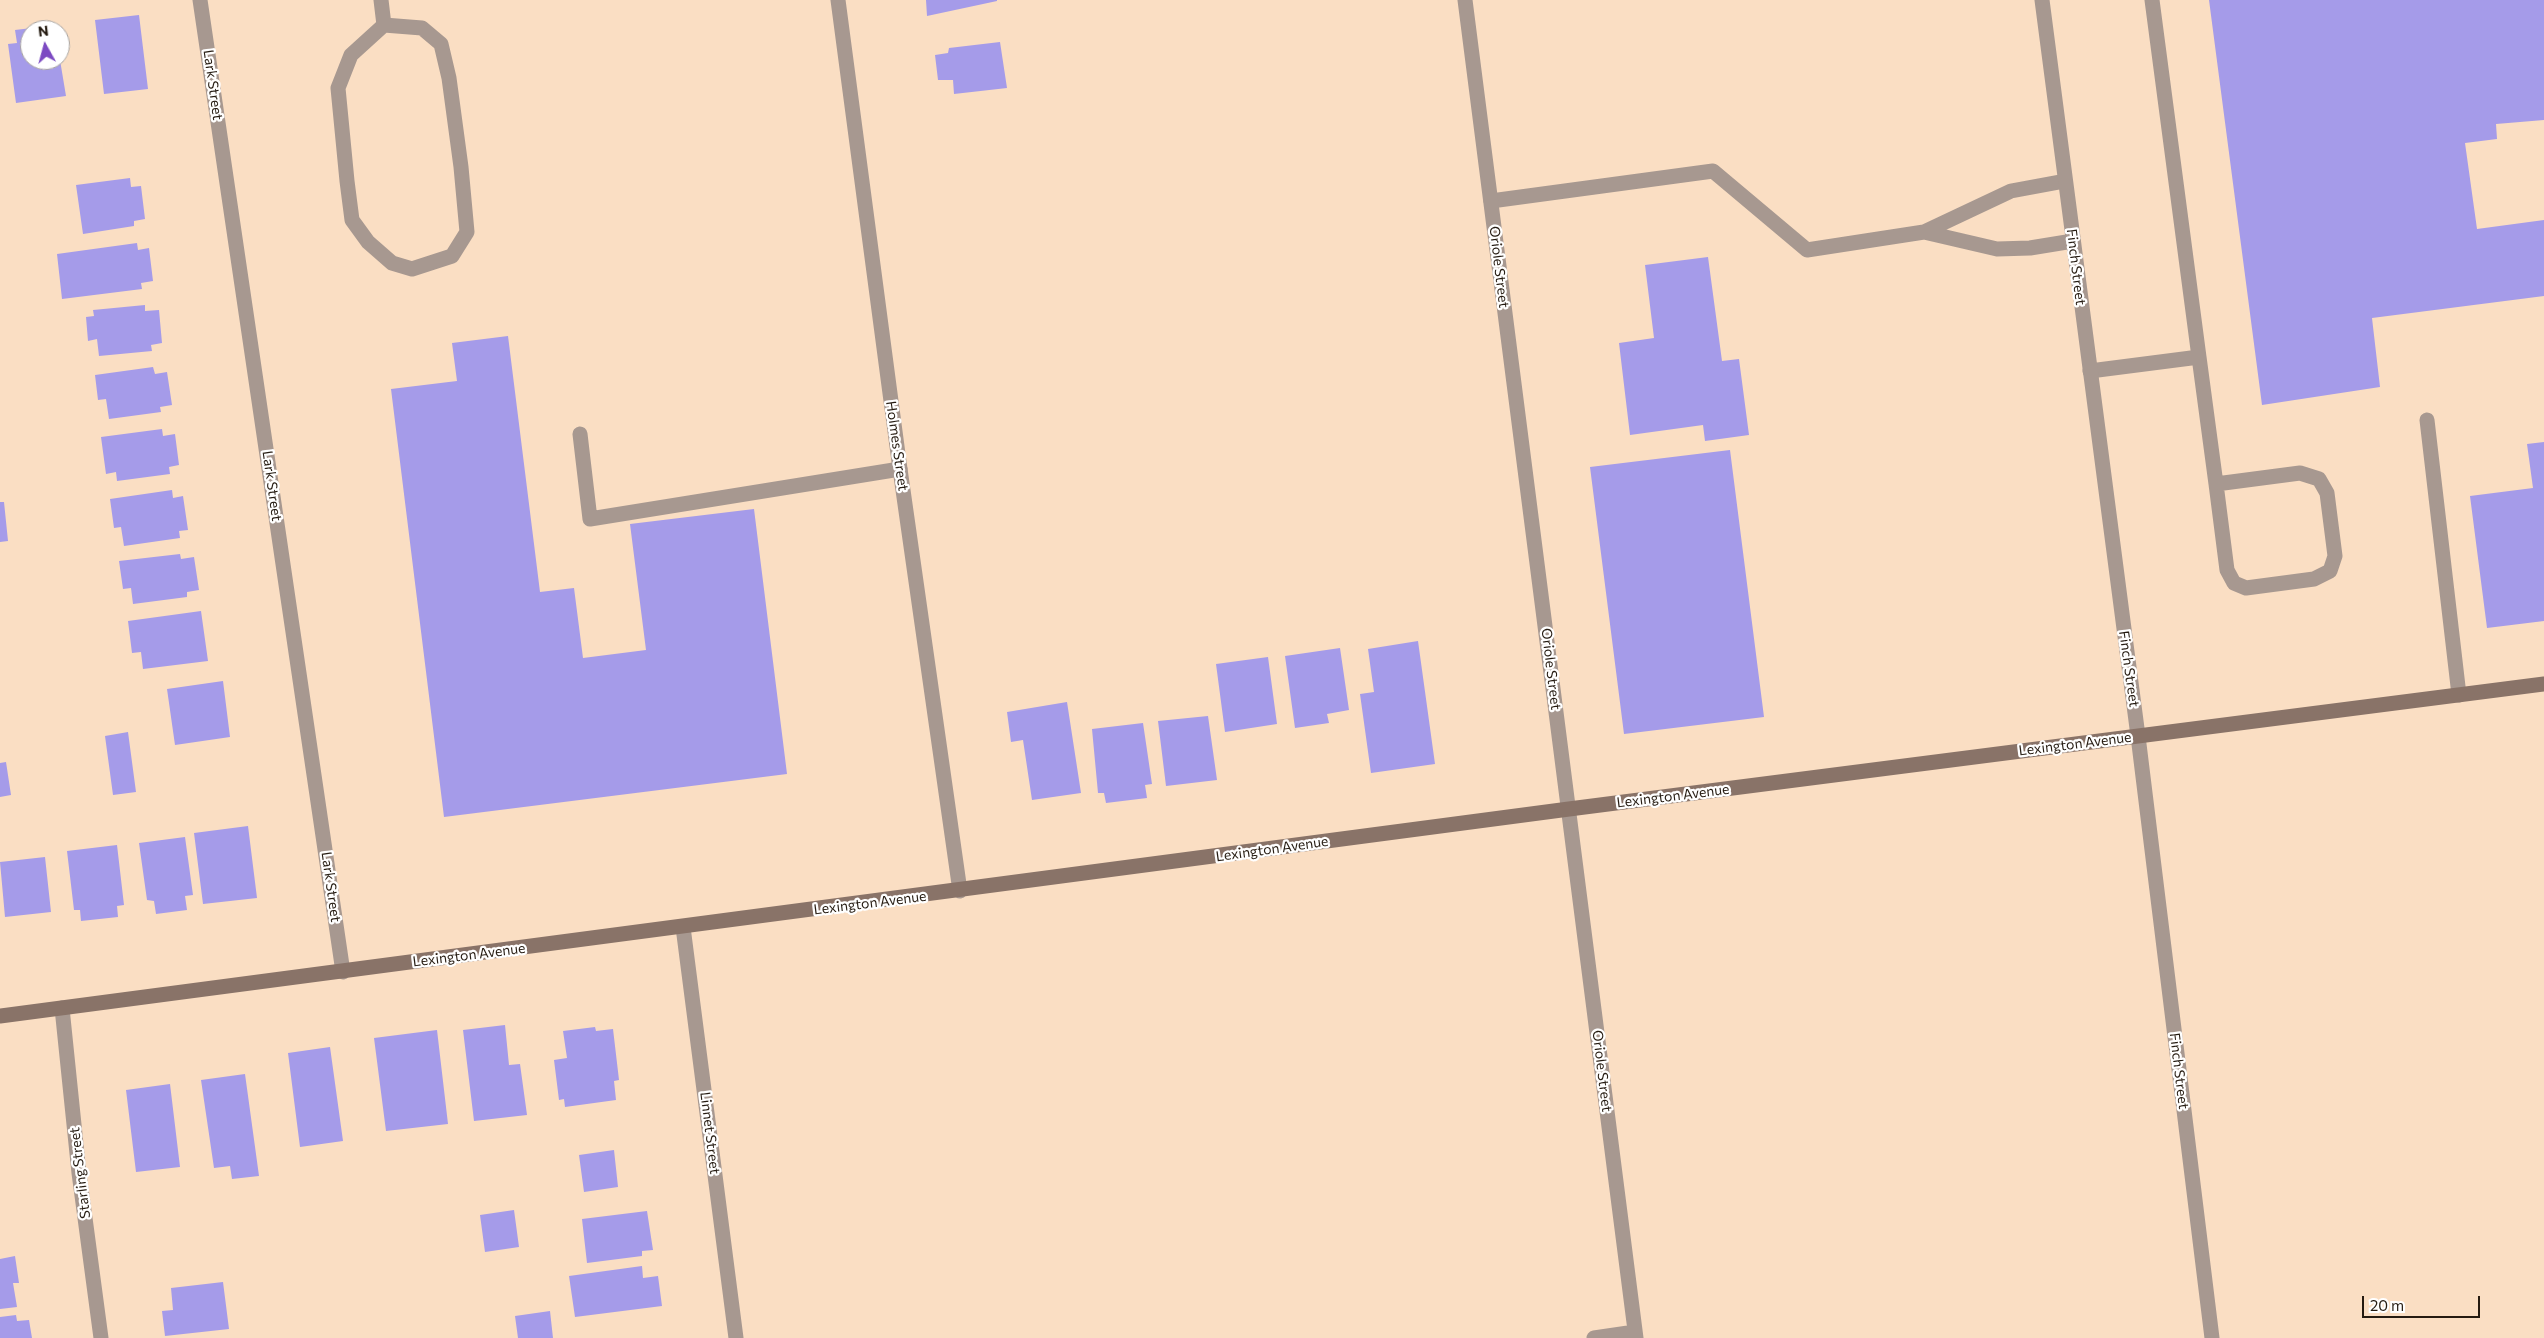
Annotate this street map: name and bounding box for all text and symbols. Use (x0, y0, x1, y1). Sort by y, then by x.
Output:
north arrow (20, 20, 70, 70)
text: N (37, 22, 49, 40)
street label: Lark Street (200, 49, 226, 121)
street label: Oriole Street (1486, 225, 1512, 309)
street label: Finch Street (2063, 228, 2089, 306)
street label: Holmes Street (882, 400, 912, 492)
street label: Lark Street (259, 450, 285, 522)
street label: Oriole Street (1538, 627, 1564, 711)
street label: Finch Street (2115, 630, 2143, 708)
street label: Lexington Avenue (2018, 729, 2132, 759)
street label: Lexington Avenue (1616, 781, 1730, 811)
street label: Lexington Avenue (1215, 833, 1329, 865)
street label: Lark Street (318, 851, 344, 923)
street label: Lexington Avenue (813, 888, 927, 918)
street label: Lexington Avenue (412, 940, 526, 970)
street label: Oriole Street (1589, 1029, 1615, 1113)
street label: Finch Street (2166, 1032, 2192, 1110)
street label: Linnet Street (697, 1091, 723, 1175)
street label: Starling Street (66, 1126, 94, 1220)
scale bar (2364, 1286, 2482, 1318)
text: 20 m (2370, 1296, 2404, 1314)

